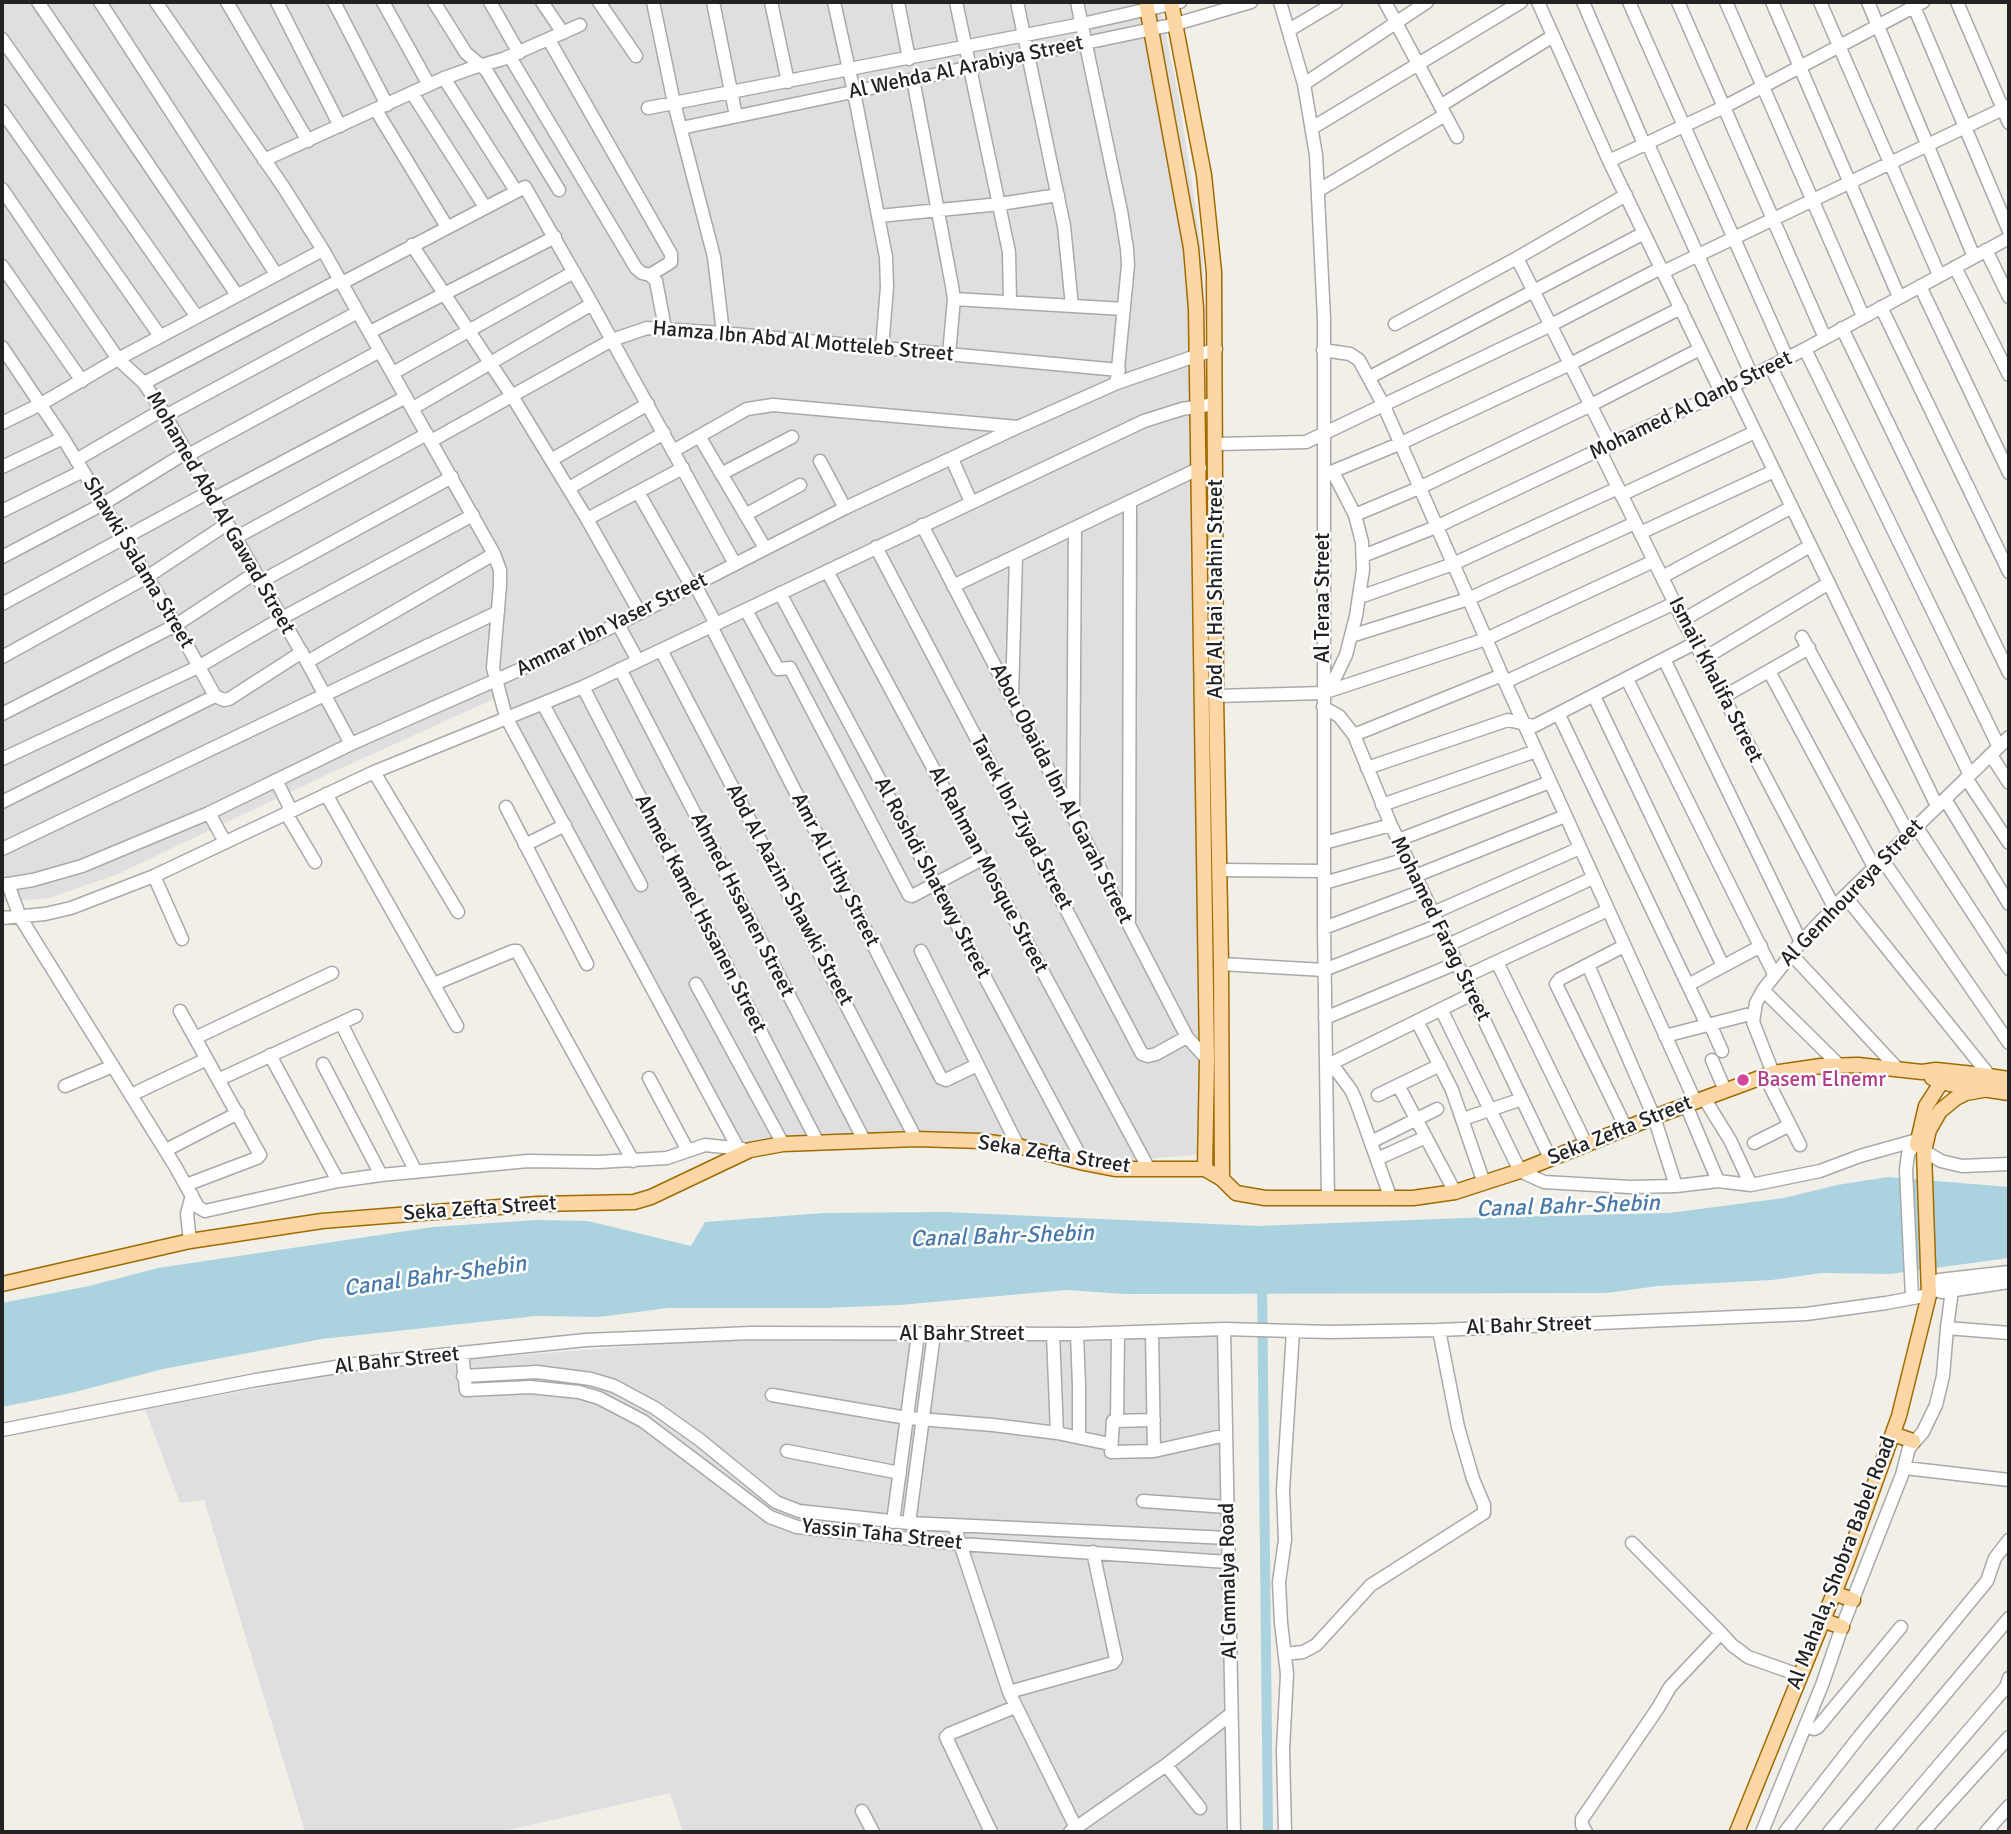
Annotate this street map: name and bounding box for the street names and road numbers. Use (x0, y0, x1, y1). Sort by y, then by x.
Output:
street label: Al Wehda Al Arabiya Street (846, 31, 1086, 105)
street label: Hamza Ibn Abd Al Motteleb Street (651, 316, 955, 368)
street label: Mohamed Al Qanb Street (1586, 346, 1796, 466)
street label: Mohamed Abd Al Gawad Street (140, 387, 300, 639)
street label: Shawki Salama Street (77, 473, 199, 653)
street label: Abd Al Hai Shahin Street (1203, 479, 1229, 699)
street label: Al Teraa Street (1310, 533, 1336, 663)
street label: Ammar Ibn Yaser Street (512, 568, 712, 682)
street label: Ismail Khalifa Street (1662, 593, 1768, 767)
street label: Abou Obaida Ibn Al Garah Street (984, 660, 1138, 928)
street label: Tarek Ibn Ziyad Street (964, 732, 1078, 914)
street label: Al Rahman Mosque Street (923, 762, 1053, 978)
street label: Al Roshdi Shatewy Street (868, 773, 996, 983)
street label: Abd Al Aazim Shawki Street (720, 780, 858, 1010)
street label: Amr Al Lithy Street (785, 789, 885, 951)
street label: Ahmed Kamel Hssanen Street (629, 790, 771, 1038)
street label: Ahmed Hssanen Street (685, 809, 799, 1001)
street label: Al Gemhoureya Street (1775, 814, 1929, 972)
street label: Mohamed Farag Street (1384, 833, 1496, 1025)
street label: Seka Zefta Street (1544, 1091, 1696, 1171)
street label: Seka Zefta Street (976, 1131, 1132, 1179)
street label: Seka Zefta Street (403, 1191, 557, 1227)
street label: Al Bahr Street (1466, 1311, 1592, 1341)
street label: Al Bahr Street (899, 1321, 1025, 1347)
street label: Al Bahr Street (333, 1342, 461, 1380)
street label: Al Mahala, Shobra Babel Road (1782, 1433, 1902, 1693)
street label: Al Gmmalya Road (1215, 1502, 1243, 1660)
street label: Yassin Taha Street (800, 1514, 964, 1556)

